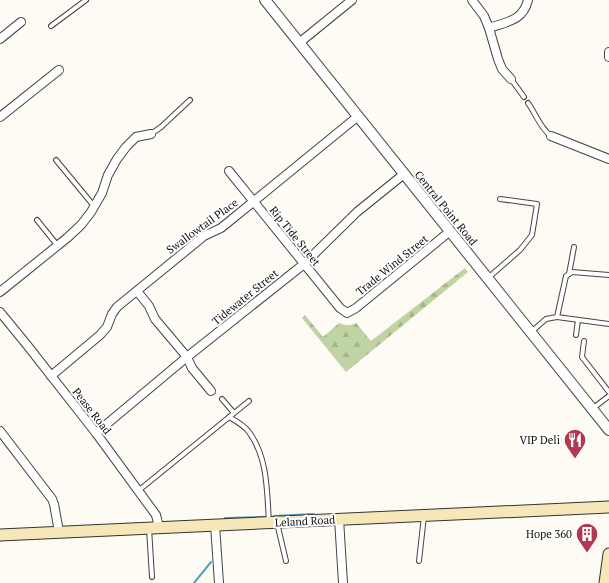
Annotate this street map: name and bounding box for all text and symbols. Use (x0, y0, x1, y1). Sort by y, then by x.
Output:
street label: Central Point Road (412, 168, 480, 248)
street label: Swallowtail Place (164, 195, 241, 257)
street label: Rip Tide Street (267, 203, 323, 269)
street label: Trade Wind Street (353, 232, 431, 298)
street label: Tidewater Street (209, 266, 281, 328)
street label: Pease Road (70, 385, 114, 437)
restaurant icon: VIP Deli (562, 427, 588, 460)
place label: VIP Deli (519, 433, 560, 447)
street label: Leland Road (275, 512, 335, 530)
building icon: Hope 360 (574, 521, 600, 554)
place label: Hope 360 (526, 527, 572, 541)

